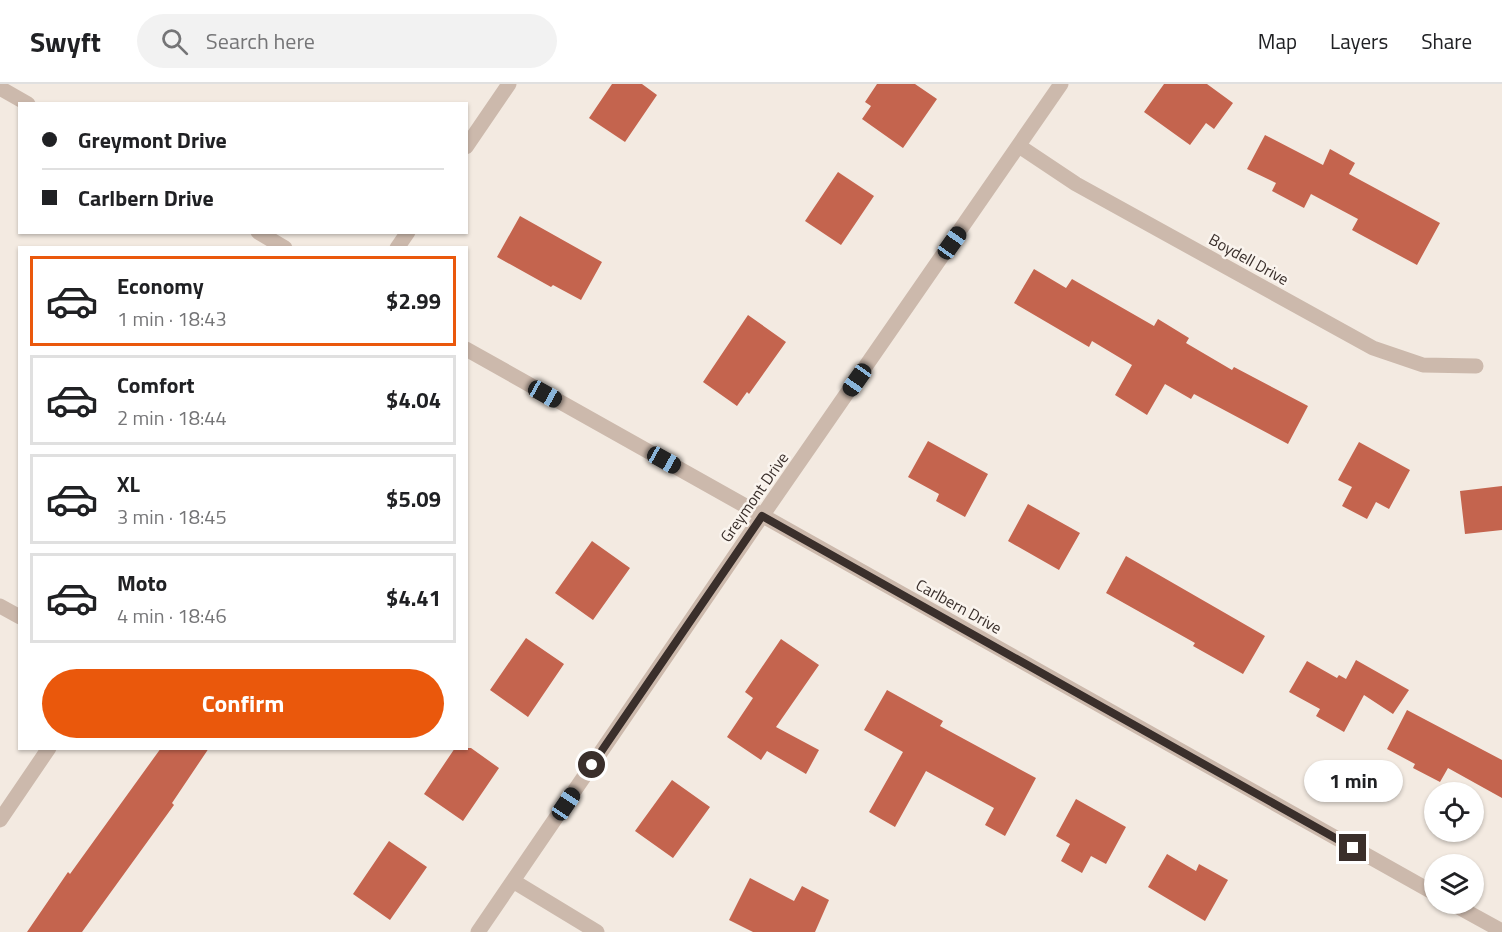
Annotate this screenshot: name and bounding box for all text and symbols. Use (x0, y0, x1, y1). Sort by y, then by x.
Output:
search box (137, 14, 557, 68)
text: Swyft (30, 20, 101, 63)
text: Search here (206, 24, 315, 58)
icon: search (158, 25, 191, 58)
text: Map (1258, 25, 1297, 57)
text: Layers (1330, 25, 1388, 57)
text: Share (1421, 25, 1472, 57)
text: Greymont Drive (78, 123, 227, 157)
text: Carlbern Drive (78, 181, 214, 215)
car (934, 223, 970, 263)
street label: Boydell Drive (1205, 227, 1293, 291)
text: Economy (117, 269, 204, 303)
icon: car (45, 274, 99, 328)
text: $2.99 (386, 284, 441, 318)
text: 1 min · 18:43 (117, 303, 227, 334)
car (839, 360, 875, 400)
text: Comfort (117, 368, 195, 402)
icon: car (45, 373, 99, 427)
car (525, 377, 565, 411)
text: $4.04 (386, 383, 441, 417)
text: 2 min · 18:44 (117, 402, 227, 433)
car (644, 443, 684, 477)
street label: Greymont Drive (714, 447, 794, 547)
text: XL (117, 467, 140, 501)
icon: car (45, 472, 99, 526)
text: $5.09 (386, 482, 441, 516)
text: 3 min · 18:45 (117, 501, 227, 532)
text: Moto (117, 566, 167, 600)
icon: car (45, 571, 99, 625)
street label: Carlbern Drive (912, 572, 1006, 640)
text: $4.41 (386, 581, 441, 615)
text: 4 min · 18:46 (117, 600, 227, 631)
button: Confirm (42, 669, 444, 738)
route start (578, 751, 605, 778)
callout: 1 min (1304, 761, 1402, 803)
text: 1 min (1329, 765, 1378, 796)
map controls (1424, 782, 1484, 914)
button: locate (1424, 782, 1484, 842)
car (548, 784, 584, 824)
route end (1339, 834, 1366, 861)
button: layers (1424, 854, 1484, 914)

